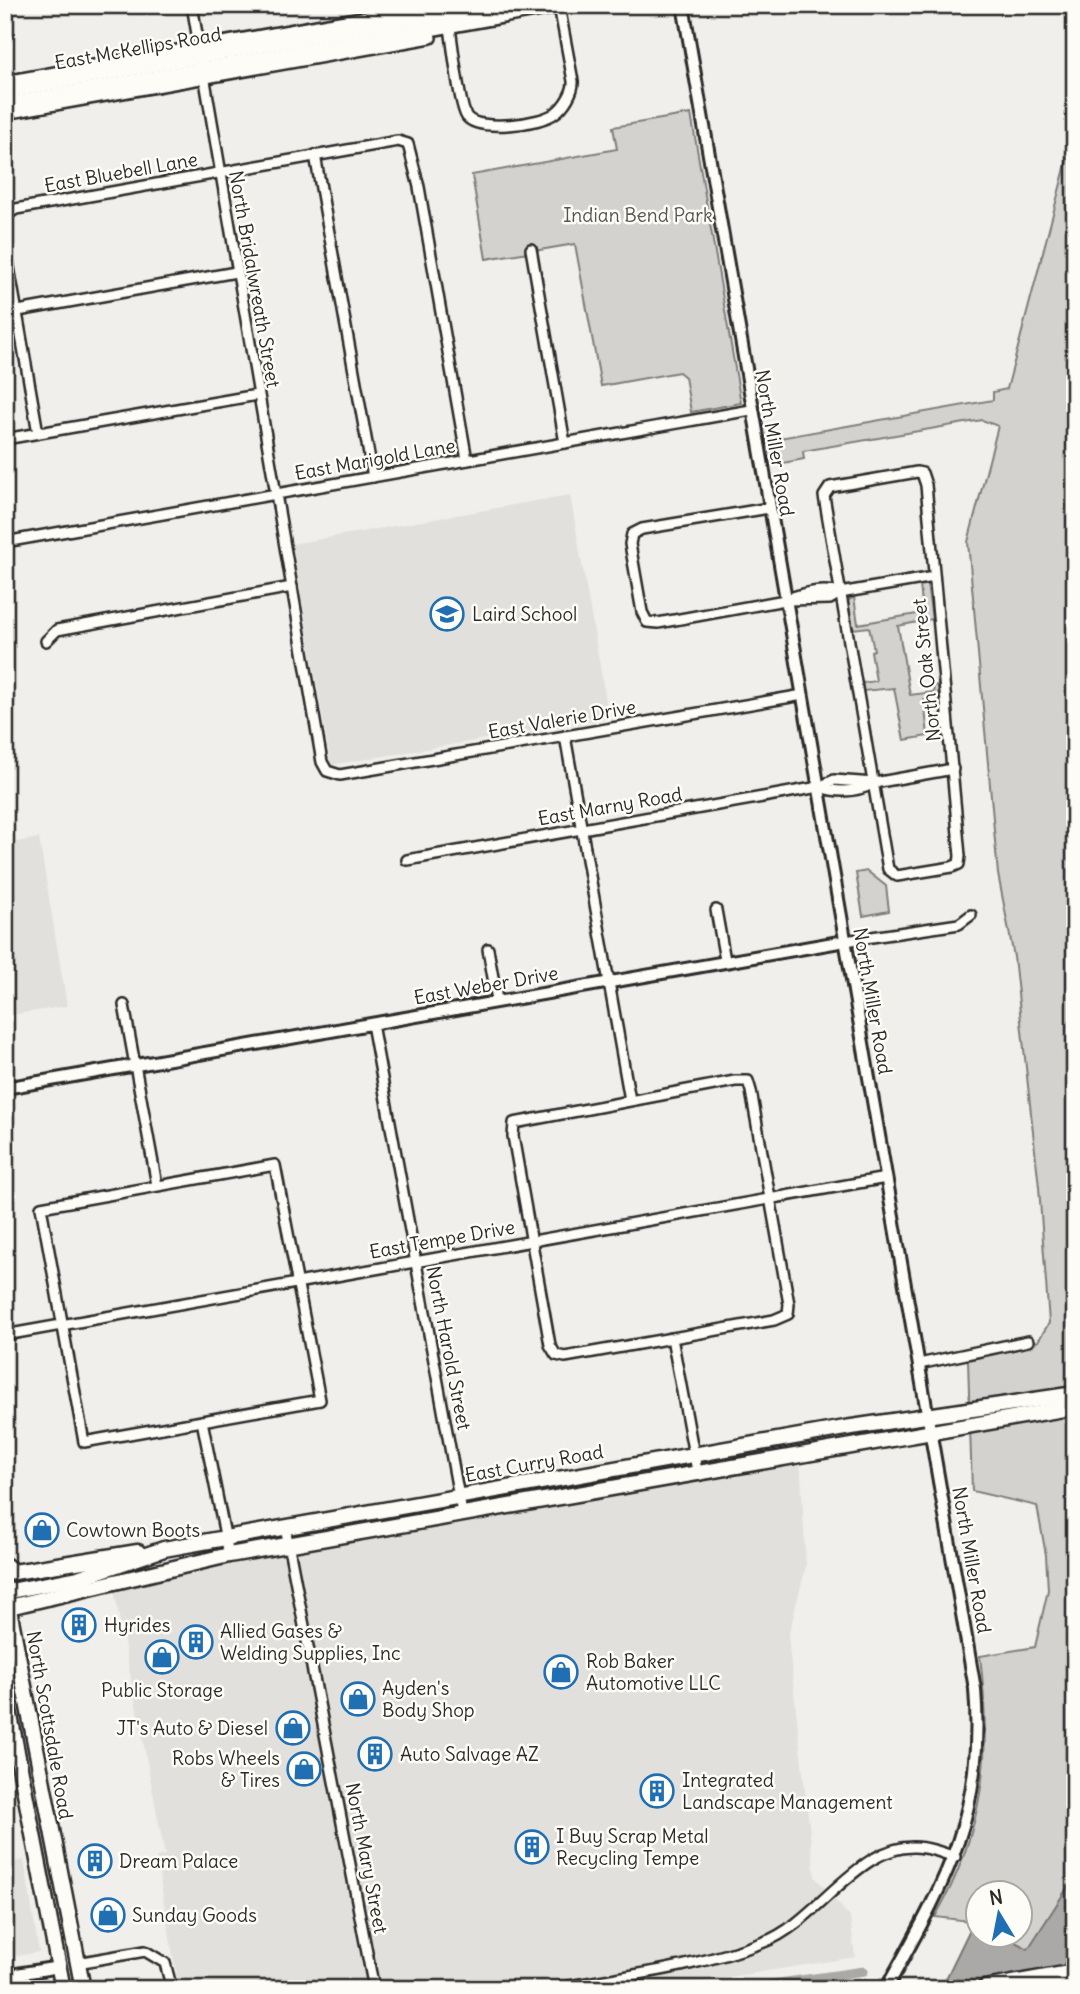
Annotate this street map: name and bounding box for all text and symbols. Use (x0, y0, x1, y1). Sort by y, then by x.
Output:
street label: East McKellips Road (53, 22, 223, 74)
street label: East Bluebell Lane (42, 147, 200, 197)
street label: North Bridalwreath Street (224, 169, 286, 389)
park label: Indian Bend Park (563, 203, 713, 227)
street label: North Miller Road (750, 368, 800, 518)
street label: East Marigold Lane (293, 433, 457, 485)
school or university icon: Laird School (428, 595, 466, 633)
street label: North Oak Street (907, 597, 945, 743)
place label: Laird School (472, 602, 577, 626)
street label: East Valerie Drive (486, 694, 638, 744)
street label: East Marny Road (536, 782, 684, 830)
street label: North Miller Road (848, 926, 898, 1076)
street label: East Weber Drive (412, 961, 560, 1009)
street label: East Tempe Drive (367, 1214, 517, 1264)
street label: North Harold Street (421, 1264, 477, 1432)
street label: East Curry Road (463, 1439, 605, 1487)
street label: North Miller Road (947, 1485, 997, 1635)
shop icon: Cowtown Boots (23, 1511, 61, 1549)
place label: Cowtown Boots (66, 1518, 200, 1542)
building icon: Hyrides (60, 1606, 98, 1644)
place label: Hyrides (104, 1613, 170, 1637)
place label: Allied Gases & Welding Supplies, Inc (220, 1619, 401, 1665)
building icon: Allied Gases & Welding Supplies, Inc (177, 1623, 215, 1661)
street label: North Scottsdale Road (22, 1629, 78, 1821)
shop icon: Public Storage (143, 1638, 181, 1676)
place label: Rob Baker Automotive LLC (586, 1649, 721, 1695)
shop icon: Rob Baker Automotive LLC (542, 1653, 580, 1691)
place label: Ayden's Body Shop (382, 1676, 475, 1722)
place label: Public Storage (101, 1678, 223, 1702)
shop icon: Ayden's Body Shop (339, 1680, 377, 1718)
shop icon: JT's Auto & Diesel (274, 1709, 312, 1747)
place label: JT's Auto & Diesel (116, 1716, 268, 1740)
building icon: Auto Salvage AZ (356, 1735, 394, 1773)
place label: Auto Salvage AZ (400, 1742, 539, 1766)
place label: Robs Wheels & Tires (172, 1746, 280, 1792)
shop icon: Robs Wheels & Tires (285, 1750, 323, 1788)
place label: Integrated Landscape Management (682, 1768, 893, 1814)
building icon: Integrated Landscape Management (638, 1772, 676, 1810)
street label: North Mary Street (341, 1781, 393, 1935)
place label: I Buy Scrap Metal Recycling Tempe (556, 1824, 709, 1870)
building icon: I Buy Scrap Metal Recycling Tempe (513, 1828, 551, 1866)
building icon: Dream Palace (76, 1842, 114, 1880)
place label: Dream Palace (119, 1849, 238, 1873)
north arrow (964, 1878, 1034, 1948)
text: N (987, 1884, 1005, 1910)
shop icon: Sunday Goods (89, 1896, 127, 1934)
place label: Sunday Goods (132, 1903, 257, 1927)

